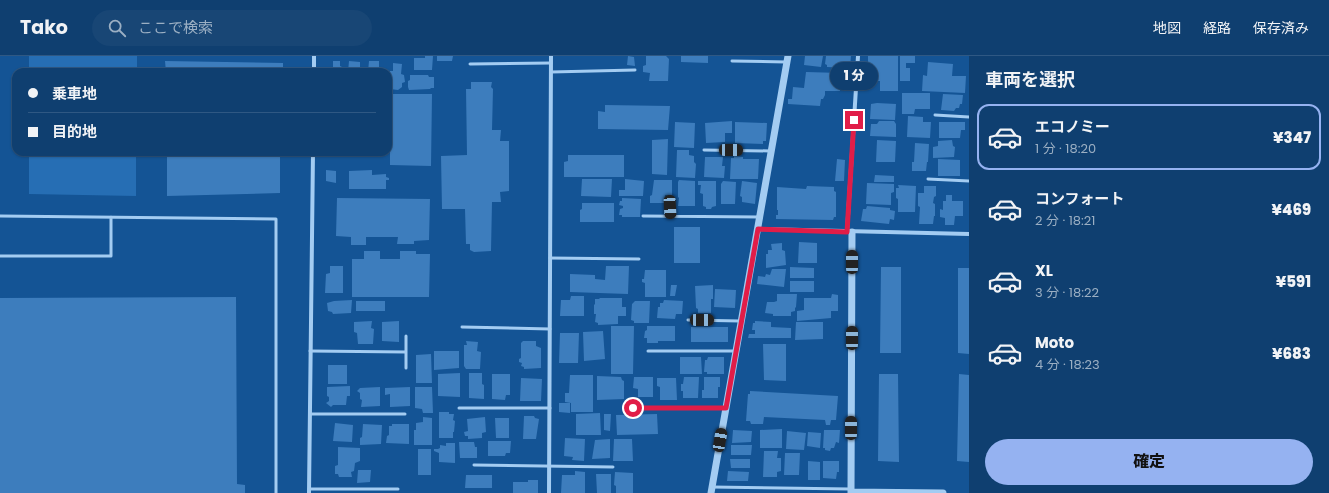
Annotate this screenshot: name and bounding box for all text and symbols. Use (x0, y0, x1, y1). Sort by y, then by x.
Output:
search box (92, 10, 372, 46)
text: Tako (20, 14, 68, 41)
icon: search (106, 17, 128, 39)
text: ここで検索 (138, 17, 213, 38)
text: 地図 (1153, 18, 1181, 38)
text: 経路 (1203, 18, 1231, 38)
text: 保存済み (1253, 18, 1309, 38)
callout: 1 分 (830, 62, 878, 90)
text: 1 分 (844, 66, 864, 85)
text: 車両を選択 (985, 67, 1075, 92)
text: 乗車地 (52, 83, 97, 104)
route end (845, 111, 863, 129)
text: エコノミー (1035, 116, 1110, 137)
icon: car (987, 119, 1023, 155)
text: 目的地 (52, 121, 97, 142)
text: ¥347 (1273, 127, 1311, 148)
text: 1 分 · 18:20 (1035, 139, 1096, 158)
car (719, 144, 743, 156)
text: コンフォート (1035, 188, 1125, 209)
icon: car (987, 191, 1023, 227)
car (663, 195, 677, 219)
text: ¥469 (1272, 199, 1311, 220)
text: 2 分 · 18:21 (1035, 211, 1095, 230)
car (846, 250, 858, 274)
text: XL (1035, 260, 1053, 281)
icon: car (987, 263, 1023, 299)
text: ¥591 (1276, 271, 1311, 292)
text: 3 分 · 18:22 (1035, 283, 1099, 302)
car (690, 314, 714, 326)
car (846, 326, 858, 350)
text: Moto (1035, 332, 1074, 353)
icon: car (987, 335, 1023, 371)
text: ¥683 (1272, 343, 1311, 364)
text: 4 分 · 18:23 (1035, 355, 1100, 374)
route start (624, 399, 642, 417)
car (845, 416, 857, 440)
car (712, 427, 728, 453)
button: 確定 (985, 439, 1313, 485)

